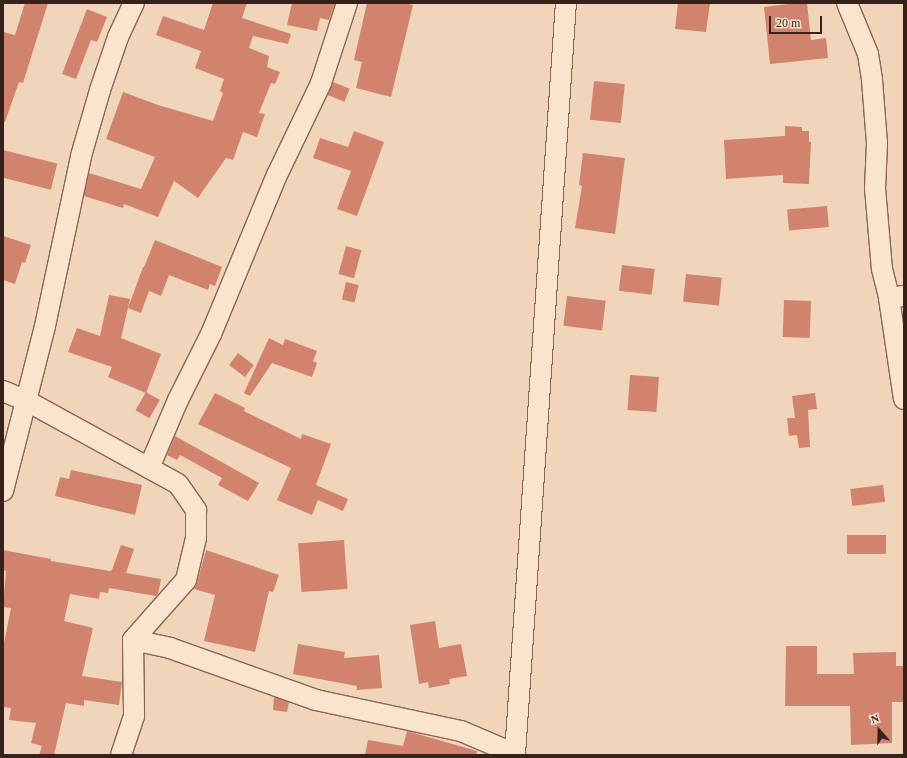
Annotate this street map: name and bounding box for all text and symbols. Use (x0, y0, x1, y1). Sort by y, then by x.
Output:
scale bar (771, 8, 824, 34)
text: 20 m (776, 16, 800, 30)
north arrow (859, 710, 899, 750)
text: N (869, 712, 881, 726)

